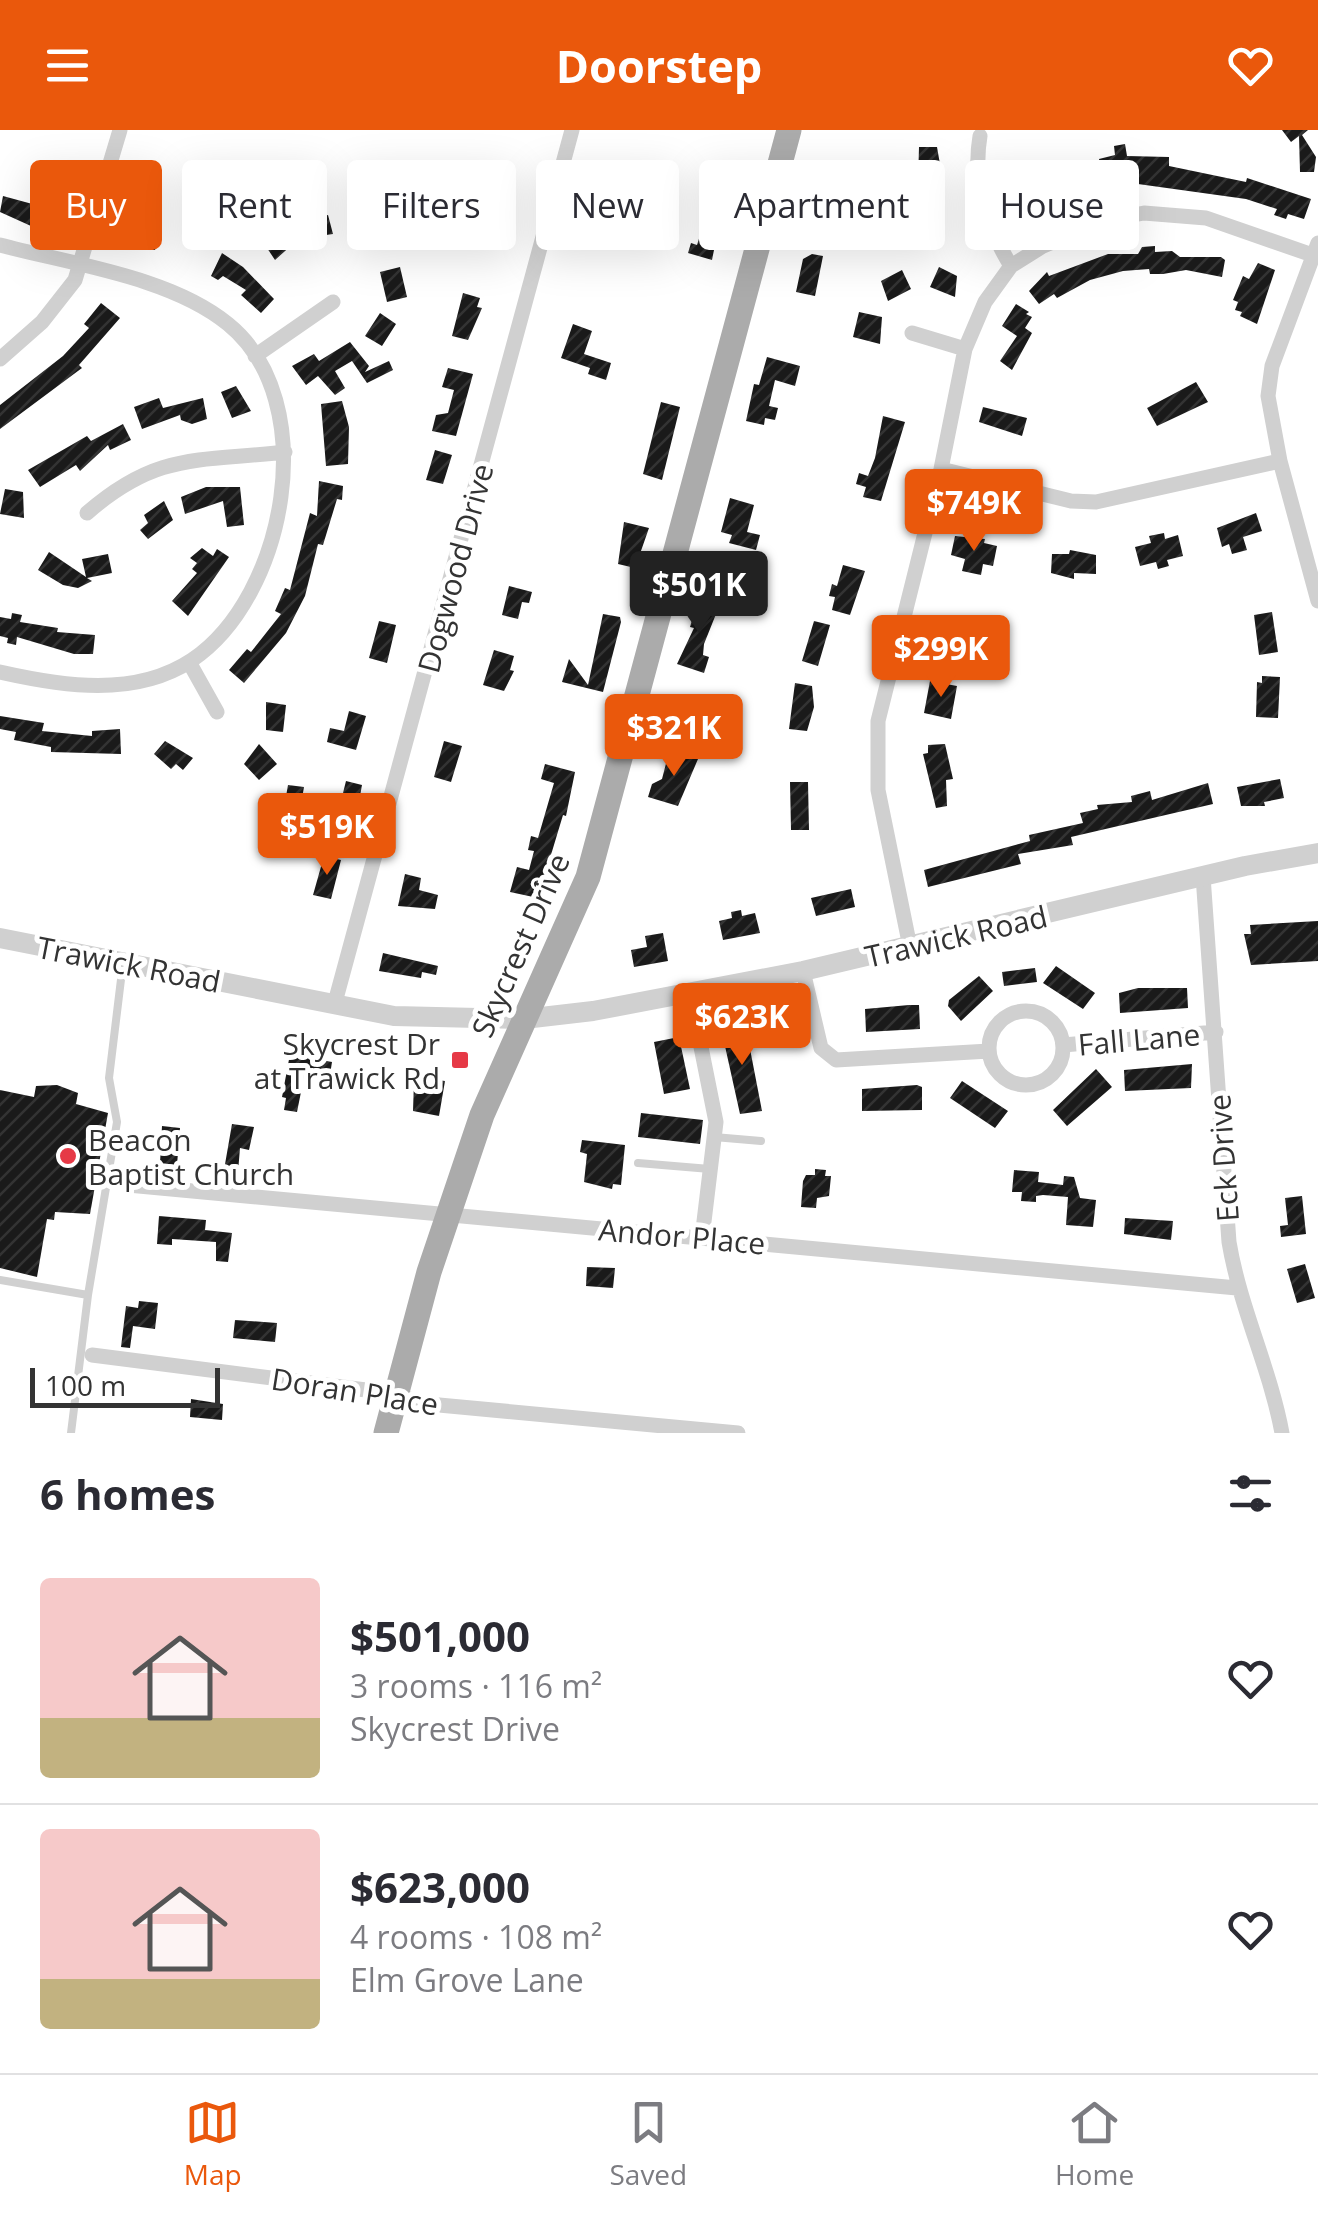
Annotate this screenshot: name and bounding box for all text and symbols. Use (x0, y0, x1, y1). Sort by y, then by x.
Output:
text: Doorstep (556, 35, 762, 96)
icon: menu (40, 38, 95, 93)
icon: heart (1223, 38, 1278, 93)
chip: Buy (30, 160, 162, 250)
chip: Rent (182, 160, 327, 250)
chip: Filters (347, 160, 516, 250)
chip: New (536, 160, 679, 250)
chip: Apartment (699, 160, 945, 250)
chip: House (965, 160, 1139, 250)
street label: Dogwood Drive (407, 459, 503, 677)
pin: $749K (904, 469, 1044, 554)
text: $749K (927, 480, 1021, 523)
pin: $501K (629, 551, 769, 636)
text: $501K (652, 562, 746, 605)
pin: $299K (871, 615, 1011, 700)
text: $299K (894, 626, 988, 669)
pin: $321K (604, 694, 744, 779)
text: $321K (627, 705, 721, 748)
pin: $519K (257, 793, 397, 878)
text: $519K (280, 804, 374, 847)
street label: Skycrest Drive (461, 847, 579, 1043)
street label: Trawick Road (861, 895, 1051, 977)
street label: Trawick Road (34, 926, 224, 1002)
pin: $623K (672, 983, 812, 1068)
text: $623K (695, 994, 789, 1037)
street label: Fall Lane (1076, 1013, 1202, 1065)
place label: Skycrest Dr at Trawick Rd (254, 1023, 440, 1098)
marker: Skycrest Dr at Trawick Rd (449, 1049, 471, 1071)
street label: Eck Drive (1198, 1093, 1248, 1223)
place label: Beacon Baptist Church (88, 1119, 294, 1194)
marker: Beacon Baptist Church (57, 1145, 79, 1167)
street label: Andor Place (597, 1208, 767, 1264)
street label: Doran Place (269, 1358, 441, 1424)
scale bar (30, 1363, 220, 1408)
text: 100 m (45, 1366, 126, 1404)
text: 6 homes (40, 1465, 215, 1522)
icon: filters (1223, 1466, 1278, 1521)
text: $501,000 (350, 1607, 530, 1664)
icon: home (120, 1618, 240, 1738)
icon: heart (1223, 1651, 1278, 1706)
text: 3 rooms · 116 m² (350, 1664, 602, 1707)
text: Skycrest Drive (350, 1707, 560, 1750)
text: $623,000 (350, 1858, 530, 1915)
icon: home (120, 1869, 240, 1989)
icon: heart (1223, 1902, 1278, 1957)
text: 4 rooms · 108 m² (350, 1915, 602, 1958)
text: Elm Grove Lane (350, 1958, 584, 2001)
tab: Map (184, 2095, 242, 2193)
tab: Saved (609, 2095, 687, 2193)
tab: Home (1055, 2095, 1134, 2193)

